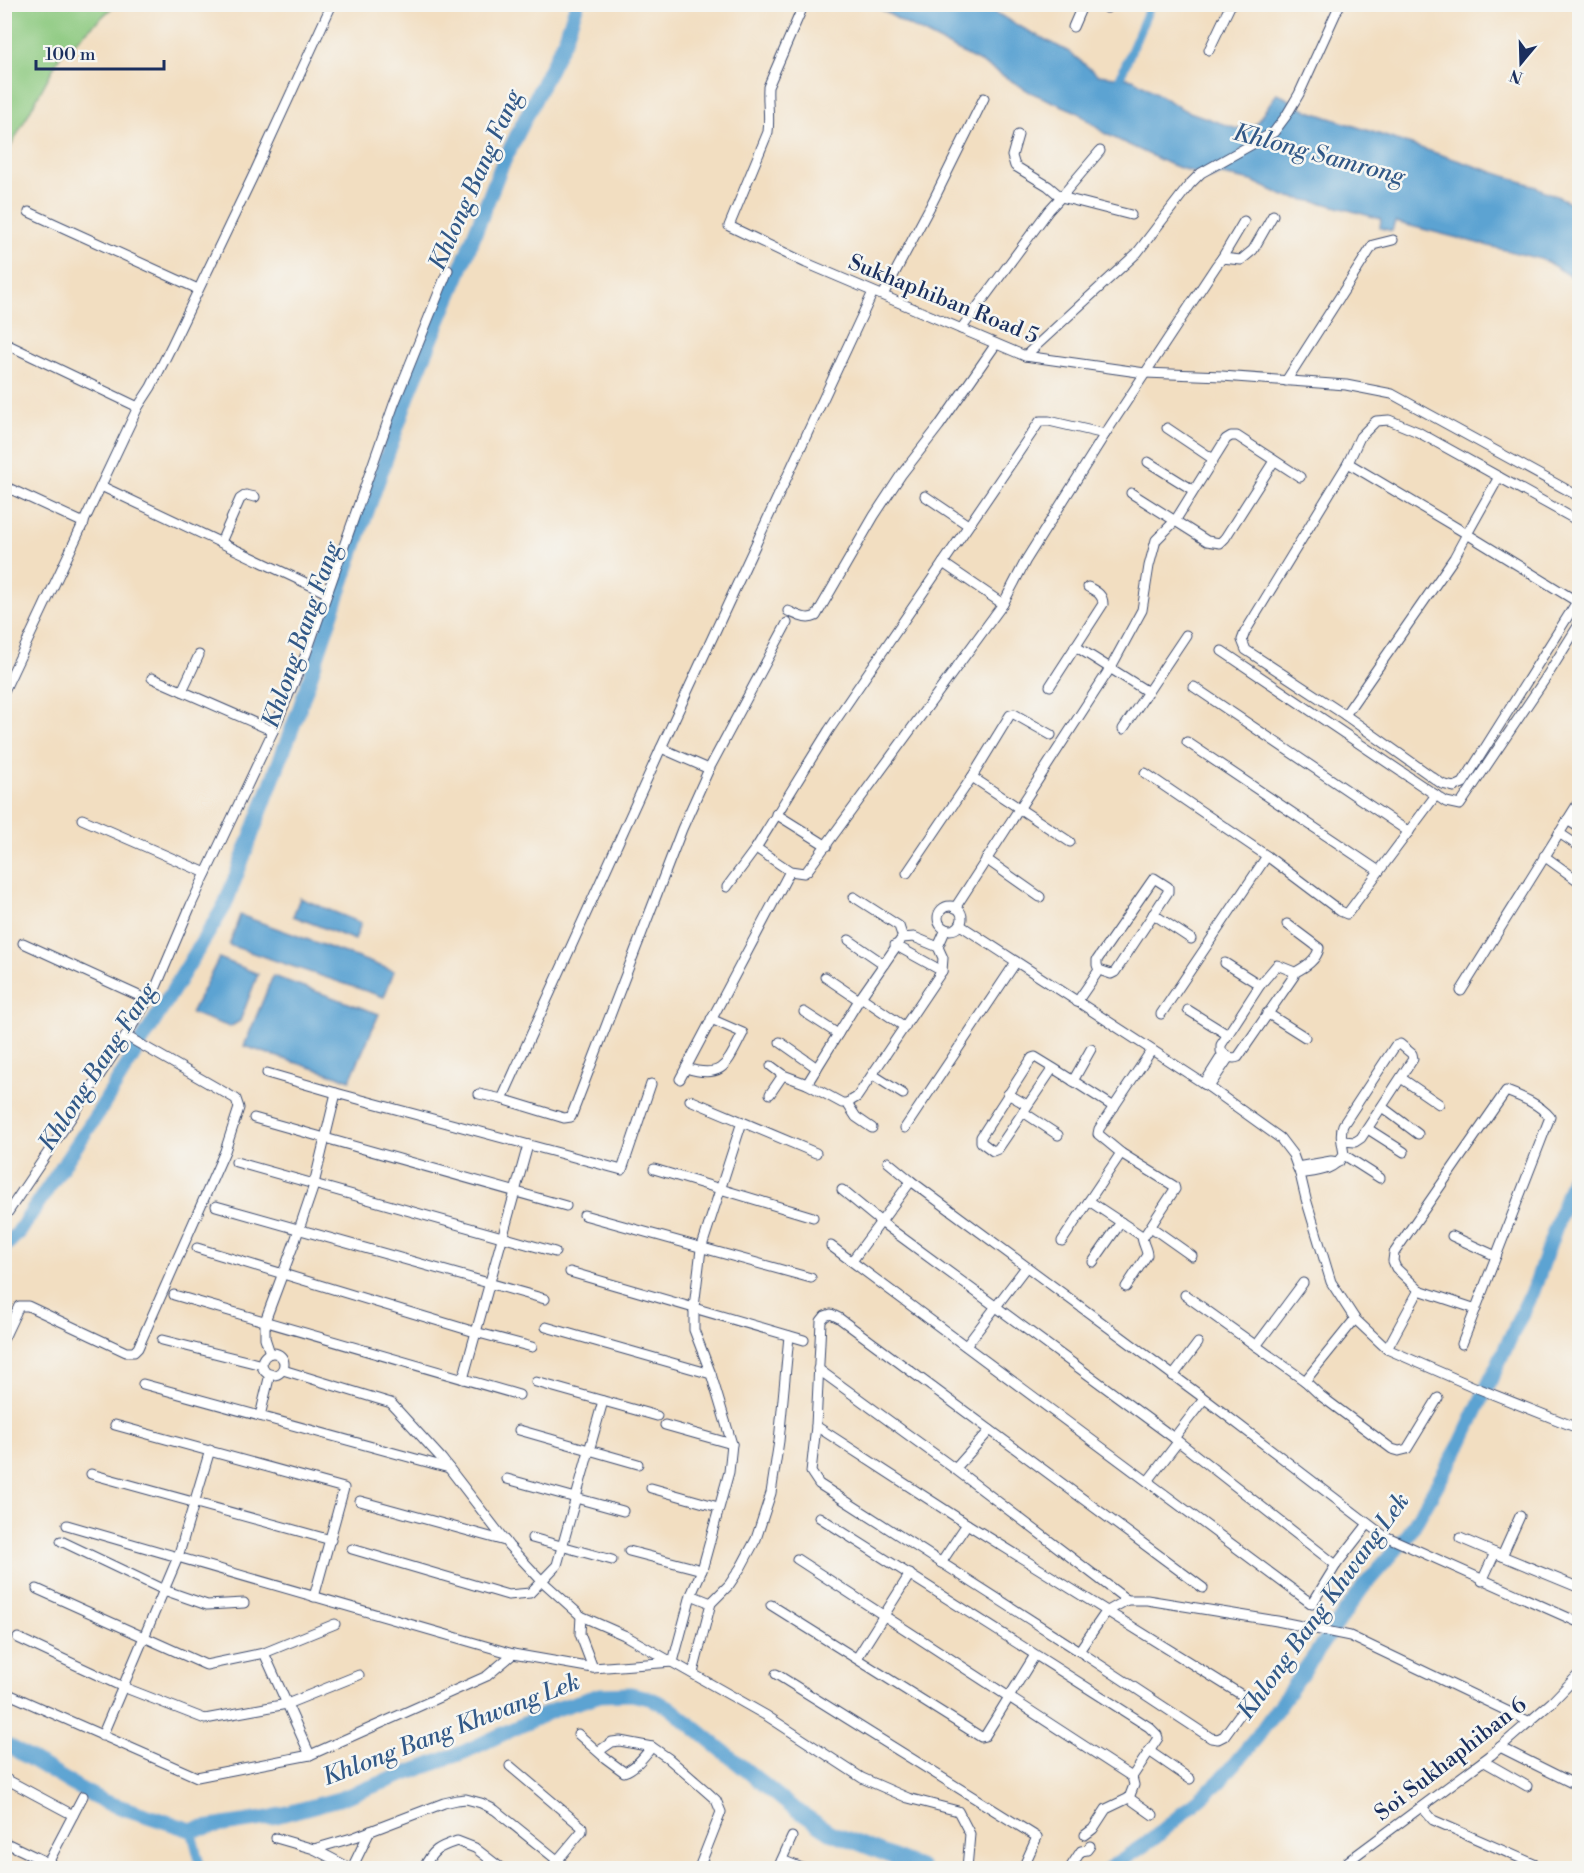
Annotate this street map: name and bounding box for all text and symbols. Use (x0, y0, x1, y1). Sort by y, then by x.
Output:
scale bar (36, 33, 164, 71)
north arrow (1491, 33, 1551, 93)
text: 100 m (45, 43, 96, 66)
text: N (1507, 65, 1526, 88)
water label: Khlong Bang Fang (423, 84, 530, 275)
water label: Khlong Samrong (1230, 118, 1409, 193)
street label: Sukhaphiban Road 5 (844, 249, 1043, 350)
water label: Khlong Bang Fang (256, 537, 348, 732)
water label: Khlong Bang Fang (32, 976, 164, 1157)
water label: Khlong Bang Khwang Lek (1231, 1487, 1416, 1726)
water label: Khlong Bang Khwang Lek (318, 1667, 584, 1793)
street label: Soi Sukhaphiban 6 (1370, 1691, 1532, 1827)

